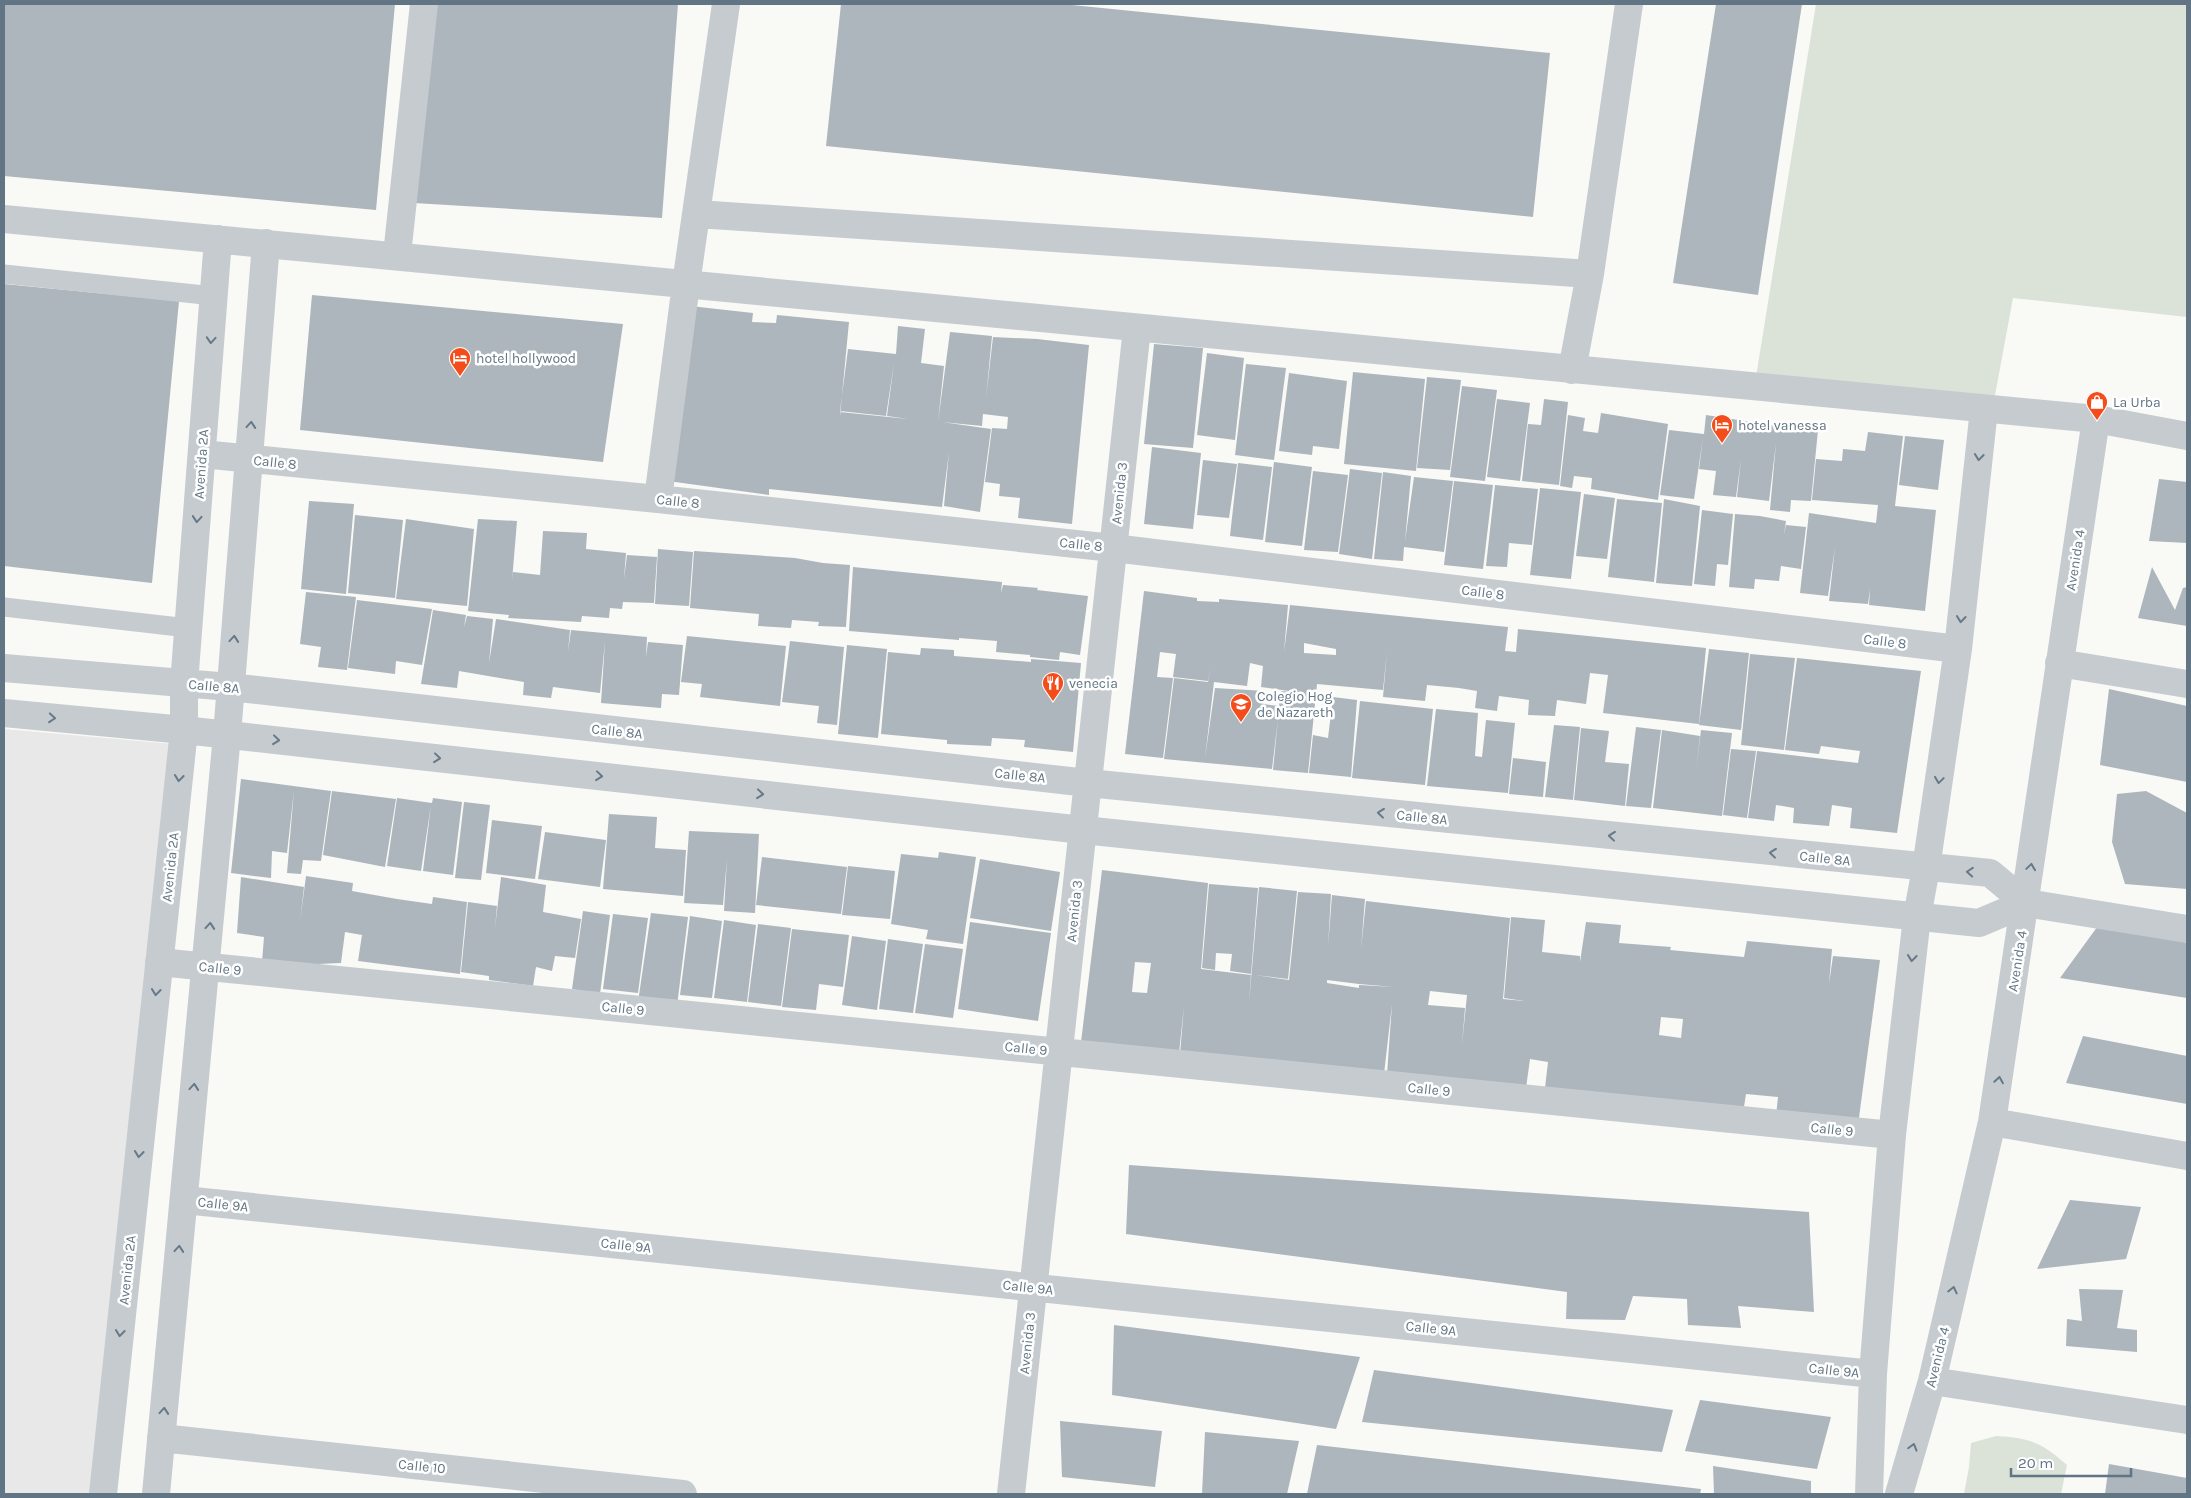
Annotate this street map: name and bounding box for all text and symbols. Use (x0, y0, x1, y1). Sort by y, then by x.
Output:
one-way arrow (205, 336, 216, 344)
hotel icon: hotel hollywood (448, 346, 472, 377)
place label: hotel hollywood (476, 350, 576, 367)
shop icon: La Urba (2085, 390, 2109, 421)
place label: La Urba (2113, 394, 2161, 411)
hotel icon: hotel vanessa (1710, 413, 1734, 444)
place label: hotel vanessa (1738, 417, 1827, 434)
one-way arrow (246, 420, 257, 428)
street label: Avenida 2A (191, 428, 212, 500)
street label: Calle 8 (253, 452, 297, 473)
one-way arrow (1974, 454, 1985, 462)
street label: Avenida 3 (1108, 461, 1131, 525)
street label: Calle 8 (656, 491, 700, 512)
one-way arrow (192, 515, 203, 523)
street label: Avenida 4 (2062, 528, 2089, 592)
street label: Calle 8 (1059, 534, 1103, 555)
street label: Calle 8 (1460, 581, 1505, 604)
one-way arrow (1956, 615, 1967, 623)
street label: Calle 8 (1862, 630, 1907, 653)
one-way arrow (228, 635, 239, 643)
restaurant icon: venecia (1041, 671, 1065, 702)
place label: venecia (1069, 675, 1118, 692)
street label: Calle 8A (188, 676, 240, 697)
place label: Colegio Hog de Nazareth (1257, 688, 1333, 721)
school or university icon: Colegio Hog de Nazareth (1229, 692, 1253, 723)
one-way arrow (49, 712, 57, 723)
street label: Calle 8A (591, 720, 643, 743)
one-way arrow (272, 734, 280, 745)
one-way arrow (434, 752, 442, 763)
street label: Calle 8A (994, 764, 1046, 787)
one-way arrow (595, 770, 603, 781)
one-way arrow (174, 775, 185, 783)
one-way arrow (1934, 776, 1945, 784)
one-way arrow (757, 788, 765, 799)
street label: Calle 8A (1396, 806, 1448, 829)
one-way arrow (1376, 808, 1384, 819)
street label: Avenida 2A (158, 831, 183, 903)
one-way arrow (1608, 831, 1616, 842)
one-way arrow (1769, 847, 1777, 858)
street label: Calle 8A (1799, 847, 1851, 870)
one-way arrow (2025, 863, 2035, 872)
one-way arrow (1966, 866, 1974, 877)
street label: Avenida 3 (1063, 879, 1086, 943)
one-way arrow (204, 921, 215, 929)
street label: Avenida 4 (2004, 929, 2031, 993)
one-way arrow (1907, 954, 1918, 962)
street label: Calle 9 (198, 958, 242, 979)
one-way arrow (151, 988, 162, 996)
street label: Calle 9 (601, 998, 645, 1019)
street label: Calle 9 (1004, 1038, 1048, 1059)
one-way arrow (1993, 1076, 2003, 1084)
street label: Calle 9 (1407, 1079, 1451, 1100)
one-way arrow (189, 1083, 200, 1091)
street label: Calle 9 (1810, 1119, 1854, 1140)
one-way arrow (134, 1150, 145, 1158)
street label: Calle 9A (197, 1193, 249, 1216)
street label: Avenida 2A (115, 1234, 140, 1306)
street label: Calle 9A (600, 1234, 652, 1257)
one-way arrow (173, 1245, 184, 1253)
street label: Calle 9A (1002, 1276, 1054, 1299)
one-way arrow (1947, 1286, 1958, 1295)
street label: Avenida 3 (1016, 1311, 1039, 1375)
street label: Calle 9A (1405, 1317, 1457, 1340)
street label: Avenida 4 (1922, 1325, 1953, 1389)
one-way arrow (115, 1329, 126, 1337)
street label: Calle 9A (1808, 1359, 1860, 1382)
one-way arrow (158, 1407, 169, 1415)
one-way arrow (1907, 1444, 1917, 1452)
scale bar (2011, 1446, 2131, 1478)
text: 20 m (2018, 1454, 2053, 1472)
street label: Calle 10 (397, 1456, 447, 1477)

